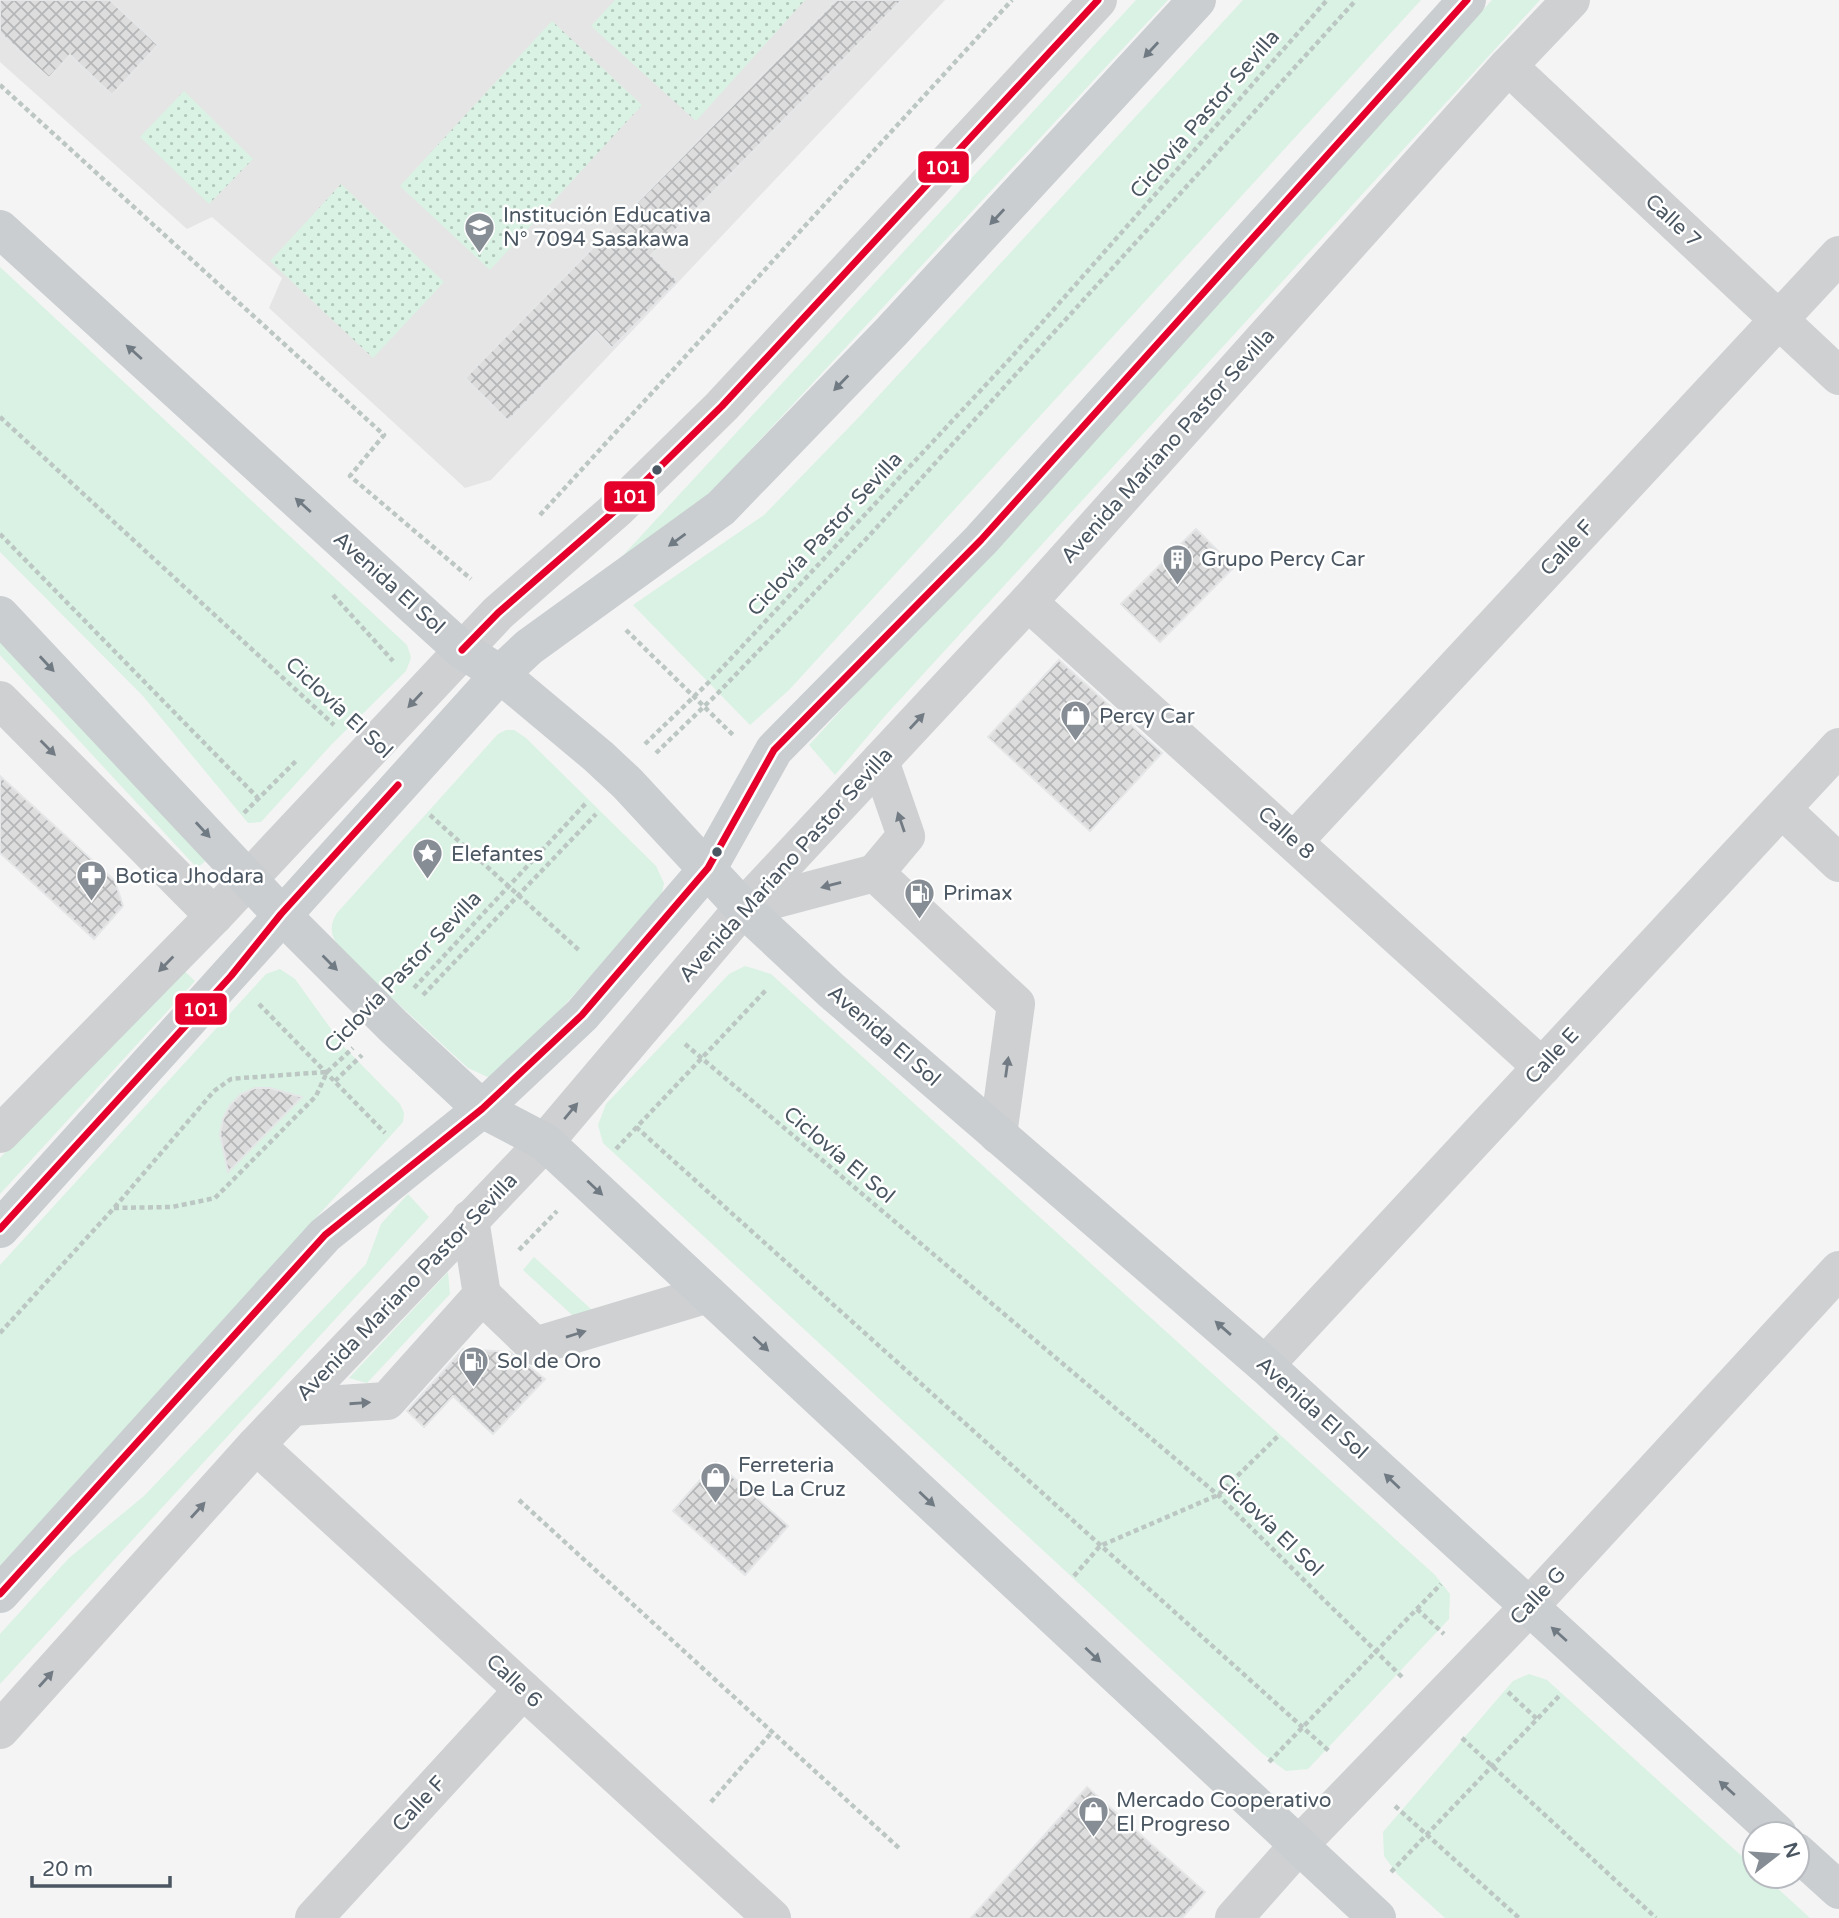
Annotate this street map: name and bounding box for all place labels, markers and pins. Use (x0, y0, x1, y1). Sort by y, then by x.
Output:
place label: Institución Educativa N° 7094 Sasakawa (503, 203, 711, 252)
school or university icon: Institución Educativa N° 7094 Sasakawa (463, 210, 497, 254)
unlabelled marker (650, 463, 664, 477)
building icon: Grupo Percy Car (1161, 542, 1195, 586)
place label: Grupo Percy Car (1201, 547, 1365, 572)
shop icon: Percy Car (1059, 699, 1093, 743)
place label: Percy Car (1099, 704, 1195, 729)
place icon: Elefantes (411, 837, 445, 881)
place label: Elefantes (451, 842, 543, 867)
unlabelled marker (710, 845, 724, 859)
pharmacy icon: Botica Jhodara (75, 859, 109, 903)
place label: Botica Jhodara (115, 864, 264, 889)
fuel station icon: Primax (903, 876, 937, 920)
place label: Primax (943, 881, 1013, 906)
fuel station icon: Sol de Oro (457, 1344, 491, 1388)
place label: Sol de Oro (497, 1349, 601, 1374)
place label: Ferreteria De La Cruz (738, 1453, 846, 1502)
shop icon: Ferreteria De La Cruz (698, 1460, 732, 1504)
place label: Mercado Cooperativo El Progreso (1116, 1788, 1332, 1837)
shop icon: Mercado Cooperativo El Progreso (1076, 1795, 1110, 1839)

